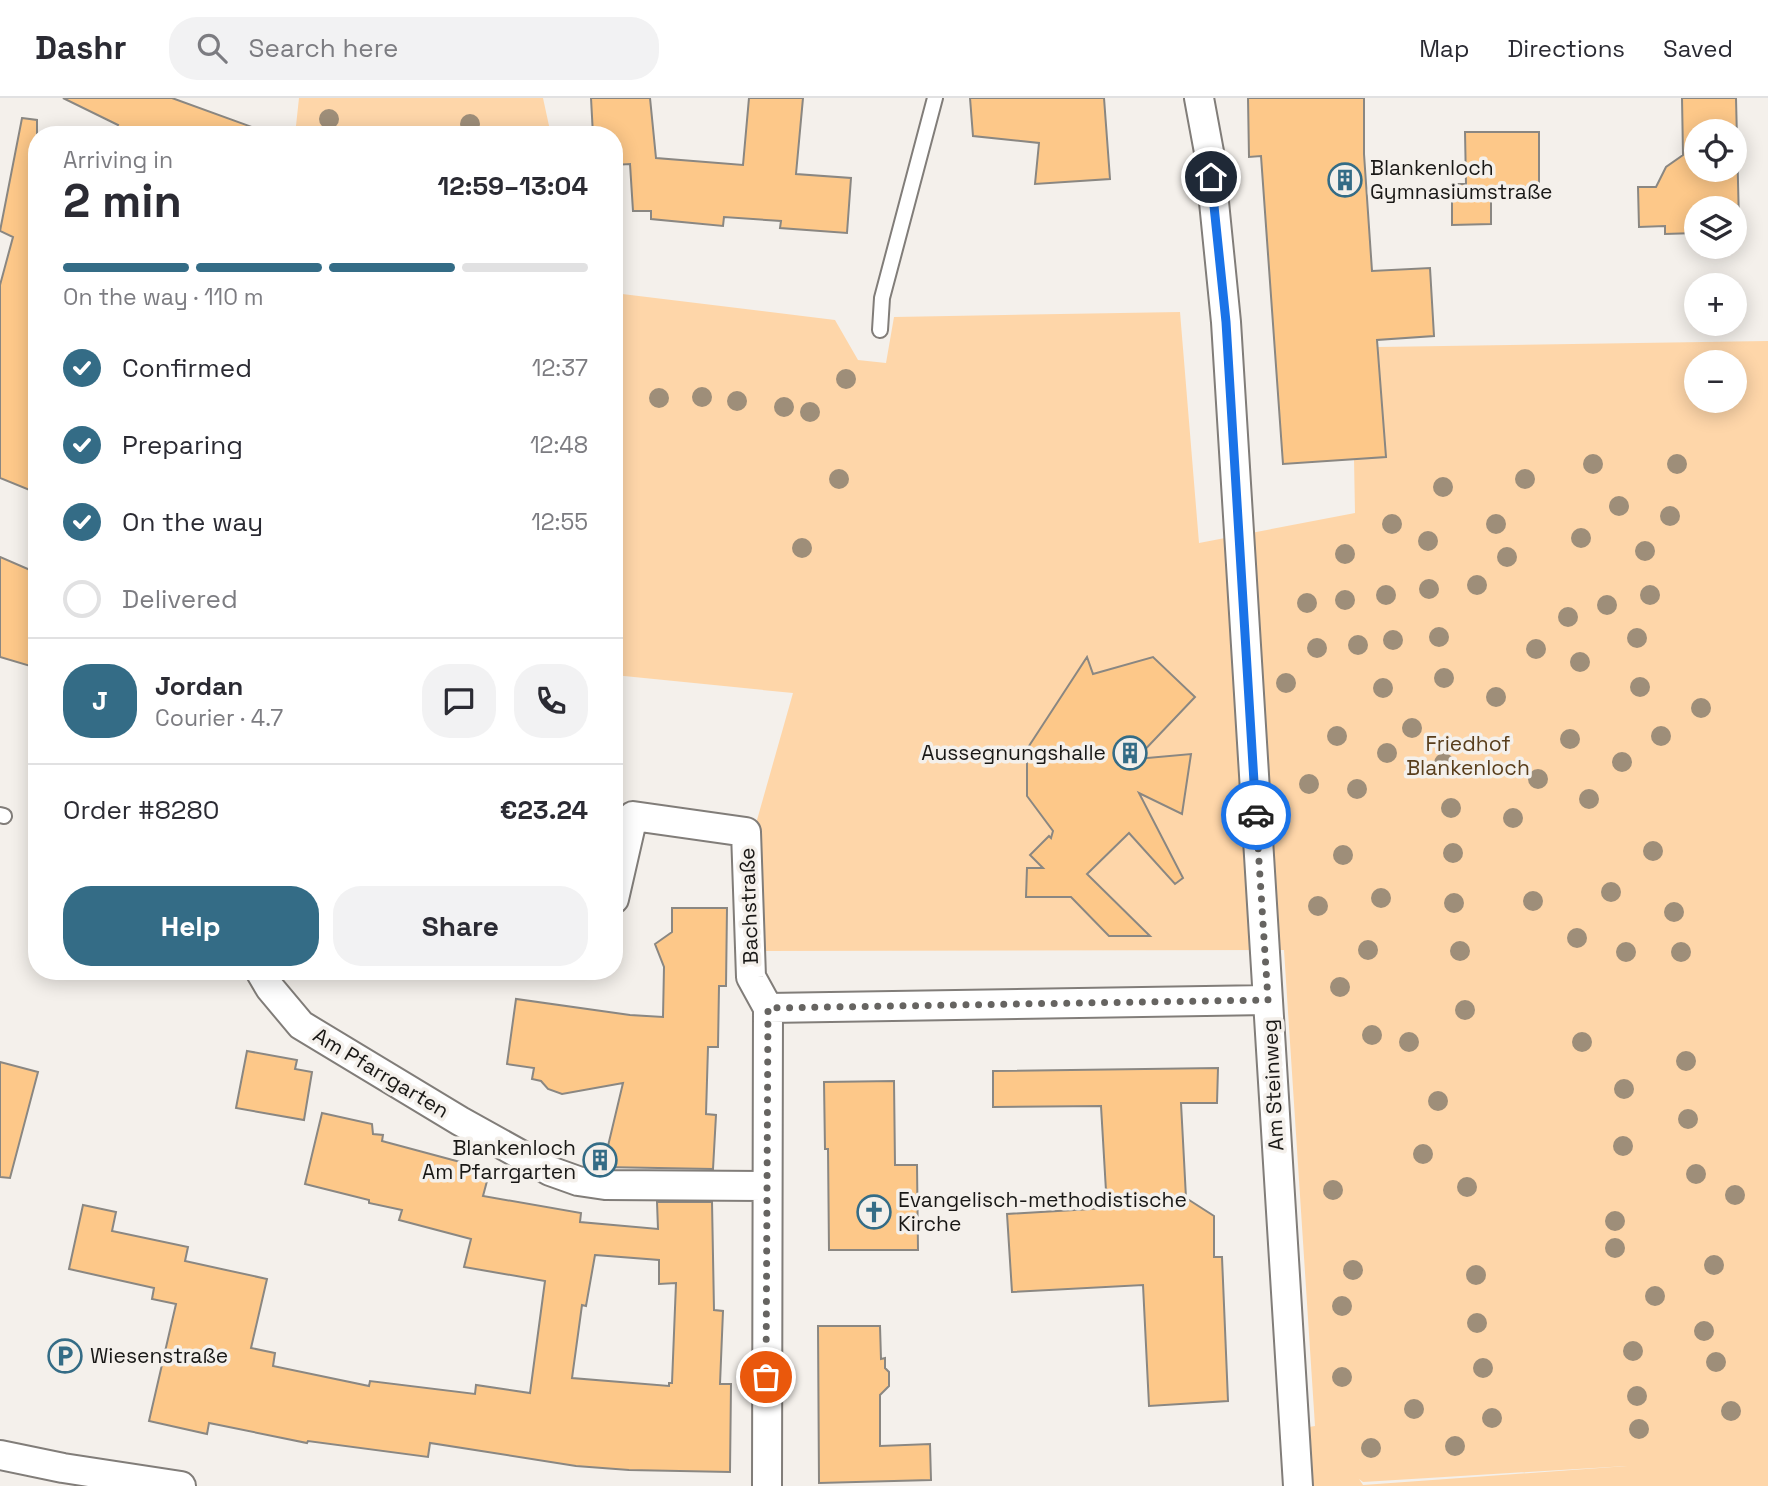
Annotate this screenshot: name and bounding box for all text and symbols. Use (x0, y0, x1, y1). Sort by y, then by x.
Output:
search box (169, 17, 659, 80)
text: Dashr (35, 27, 127, 69)
icon: search (193, 29, 231, 67)
text: Search here (249, 31, 398, 65)
text: Map (1419, 33, 1469, 64)
text: Directions (1507, 33, 1625, 64)
text: Saved (1663, 33, 1733, 64)
map controls (1684, 119, 1747, 413)
button: locate (1684, 119, 1747, 182)
text: Arriving in (63, 145, 173, 175)
pin (1181, 147, 1241, 207)
place label: Blankenloch Gymnasiumstraße (1370, 154, 1553, 205)
icon: home (1192, 158, 1230, 196)
building icon: Blankenloch Gymnasiumstraße (1326, 161, 1364, 199)
text: 12:59–13:04 (438, 169, 588, 203)
text: 2 min (63, 172, 182, 230)
button: layers (1684, 196, 1747, 259)
button: + (1684, 273, 1747, 336)
text: On the way · 110 m (63, 282, 264, 312)
icon: check (63, 349, 101, 387)
button: − (1684, 350, 1747, 413)
text: Confirmed (122, 351, 252, 385)
text: 12:37 (532, 353, 588, 383)
icon: check (63, 426, 101, 464)
text: Preparing (122, 428, 243, 462)
text: 12:48 (530, 430, 588, 460)
icon: check (63, 503, 101, 541)
text: On the way (122, 505, 263, 539)
text: 12:55 (531, 507, 588, 537)
text: Delivered (122, 582, 238, 616)
button: chat (422, 664, 496, 738)
button: phone (514, 664, 588, 738)
text: Jordan (155, 669, 243, 703)
text: J (92, 684, 108, 718)
text: Courier · 4.7 (155, 703, 283, 733)
park label: Friedhof Blankenloch (1406, 730, 1530, 781)
building icon: Aussegnungshalle (1111, 734, 1149, 772)
place label: Aussegnungshalle (921, 739, 1106, 766)
courier (1221, 780, 1291, 850)
text: Order #8280 (63, 793, 219, 827)
text: €23.24 (500, 793, 588, 827)
icon: car (1237, 796, 1275, 834)
street label: Bachstraße (733, 847, 764, 965)
button: Help (63, 886, 319, 966)
button: Share (333, 886, 588, 966)
street label: Am Steinweg (1256, 1019, 1289, 1151)
street label: Am Pfarrgarten (308, 1021, 454, 1124)
place label: Blankenloch Am Pfarrgarten (422, 1134, 576, 1185)
building icon: Blankenloch Am Pfarrgarten (581, 1141, 619, 1179)
place label: Evangelisch-methodistische Kirche (898, 1186, 1187, 1237)
church icon: Evangelisch-methodistische Kirche (855, 1193, 893, 1231)
parking icon: Wiesenstraße (46, 1337, 84, 1375)
place label: Wiesenstraße (90, 1342, 228, 1369)
pin (736, 1347, 796, 1407)
icon: bag (747, 1358, 785, 1396)

